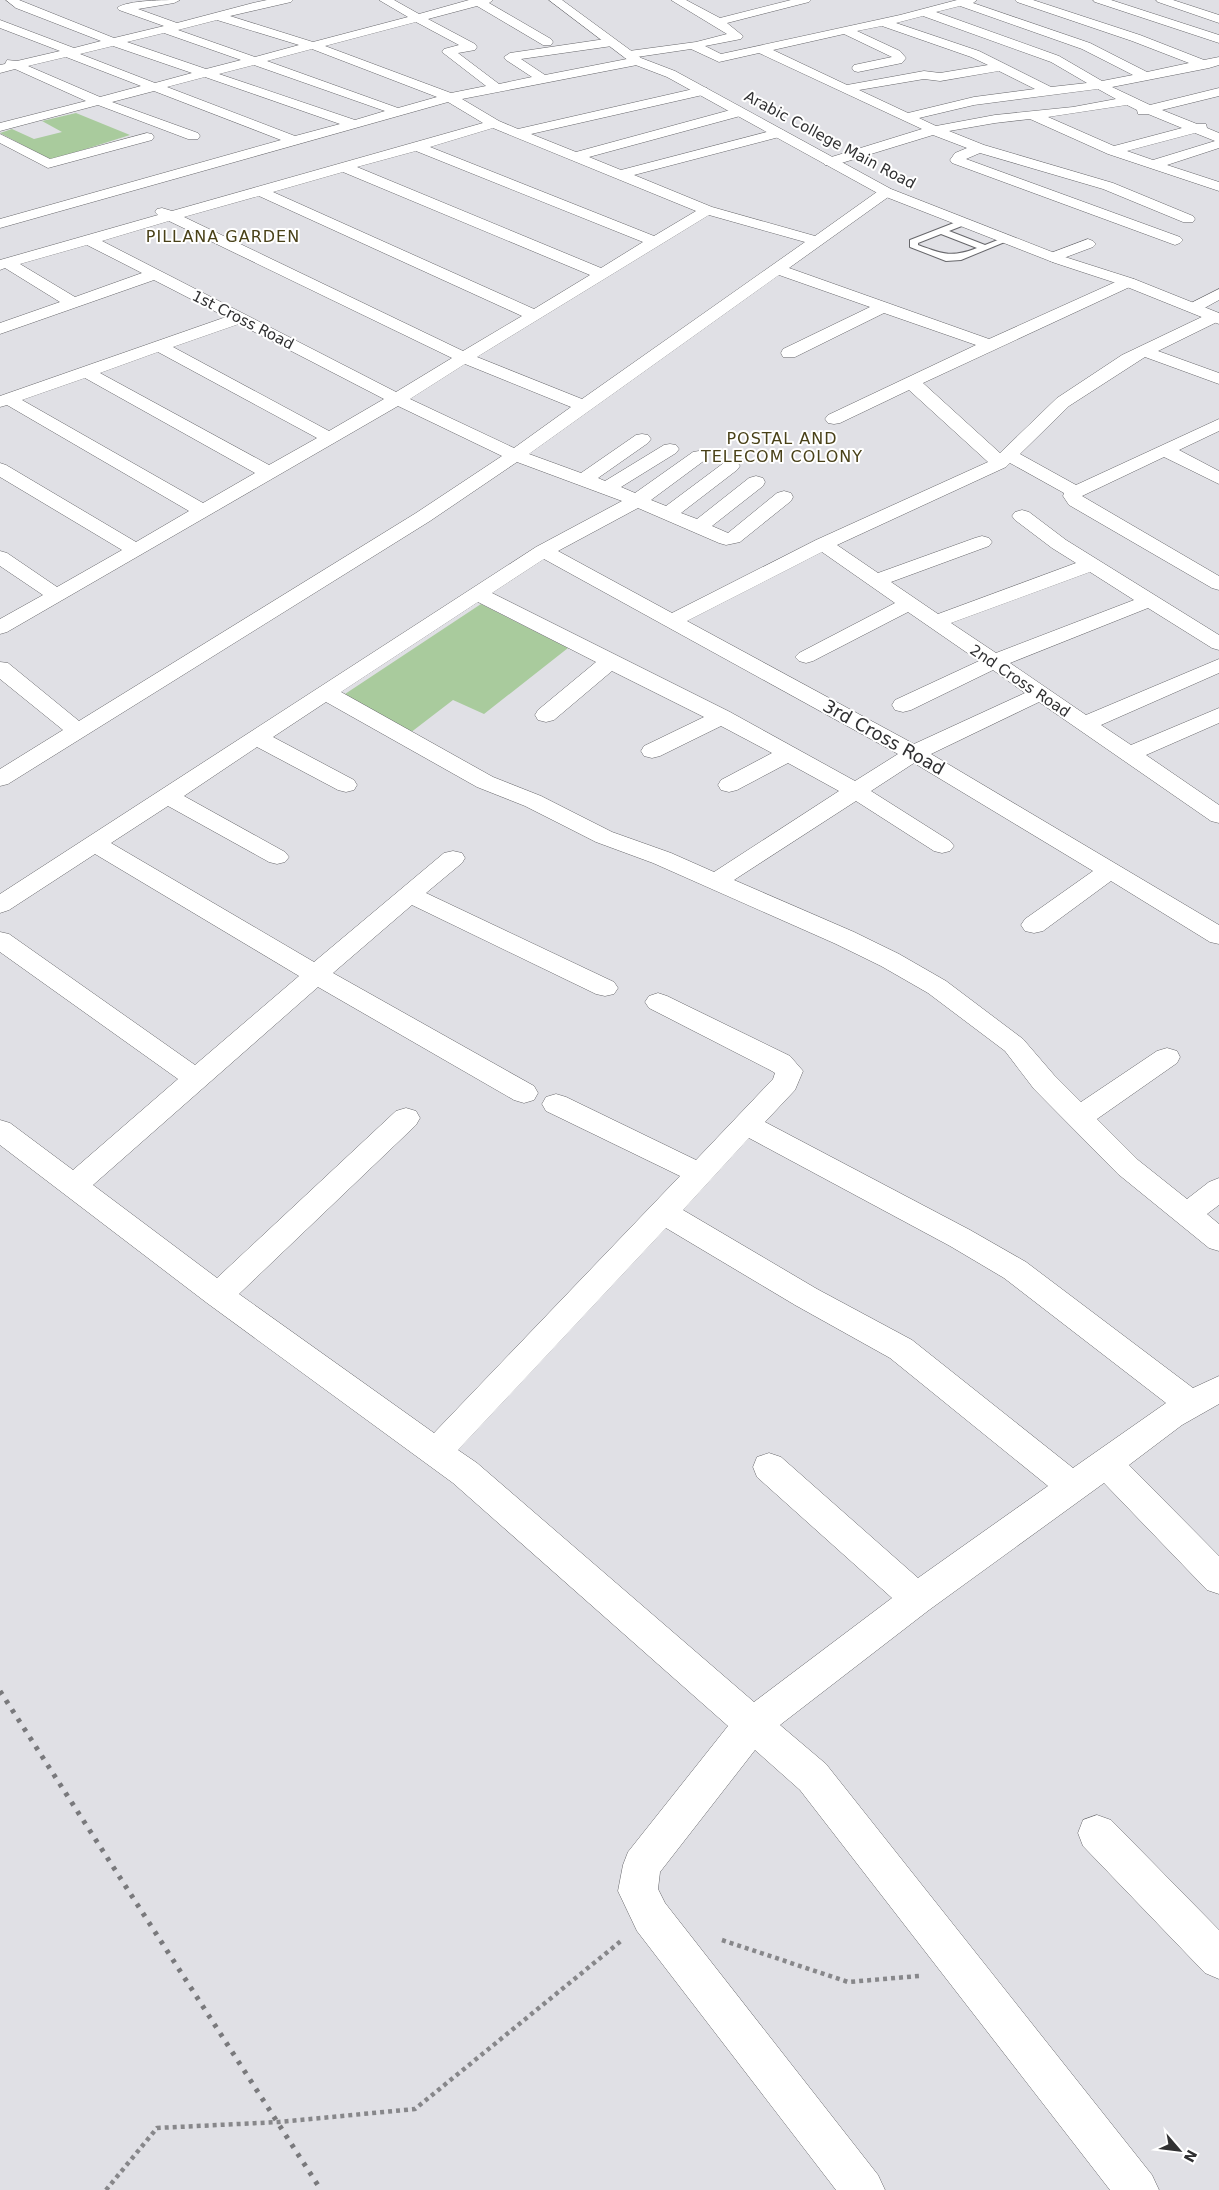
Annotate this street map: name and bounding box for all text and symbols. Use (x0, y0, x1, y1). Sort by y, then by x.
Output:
street label: Arabic College Main Road (741, 87, 919, 193)
district label: PILLANA GARDEN (146, 227, 300, 246)
street label: 1st Cross Road (189, 287, 297, 353)
district label: POSTAL AND TELECOM COLONY (700, 429, 863, 466)
street label: 2nd Cross Road (967, 641, 1073, 721)
street label: 3rd Cross Road (819, 695, 949, 779)
north arrow (1154, 2125, 1204, 2175)
text: N (1181, 2147, 1200, 2165)

